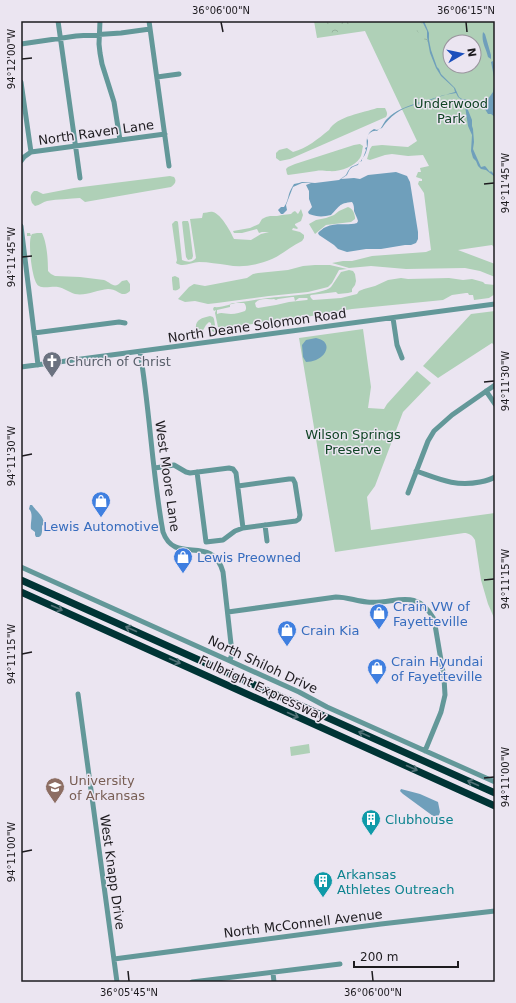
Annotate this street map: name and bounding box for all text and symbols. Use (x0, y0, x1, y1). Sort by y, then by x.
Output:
text: 36°06'00"N (192, 5, 250, 16)
text: 36°06'15"N (437, 5, 495, 16)
text: 94°12'00"W (6, 29, 17, 89)
north arrow (442, 34, 482, 74)
text: N (464, 47, 479, 58)
park label: Underwood Park (414, 96, 488, 126)
street label: North Raven Lane (37, 117, 155, 148)
text: 94°11'45"W (500, 153, 511, 213)
text: 94°11'45"W (6, 227, 17, 287)
street label: North Deane Solomon Road (167, 306, 347, 345)
church icon: Church of Christ (41, 350, 63, 378)
text: 94°11'30"W (500, 351, 511, 411)
place label: Church of Christ (66, 354, 171, 369)
street label: West Moore Lane (152, 420, 183, 532)
text: 94°11'30"W (6, 426, 17, 486)
park label: Wilson Springs Preserve (305, 427, 401, 457)
shop icon: Lewis Automotive (90, 490, 112, 518)
place label: Lewis Automotive (43, 519, 159, 534)
shop icon: Lewis Preowned (172, 546, 194, 574)
text: 94°11'15"W (500, 549, 511, 609)
place label: Lewis Preowned (197, 550, 301, 565)
place label: Crain VW of Fayetteville (393, 599, 470, 629)
shop icon: Crain VW of Fayetteville (368, 602, 390, 630)
one-way arrow (50, 604, 62, 612)
shop icon: Crain Kia (276, 619, 298, 647)
place label: Crain Kia (301, 623, 359, 638)
text: 94°11'15"W (6, 624, 17, 684)
one-way arrow (125, 625, 137, 632)
street label: North Shiloh Drive (206, 632, 320, 696)
street label: Fulbright Expressway (197, 652, 329, 725)
place label: Crain Hyundai of Fayetteville (391, 654, 483, 684)
shop icon: Crain Hyundai of Fayetteville (366, 657, 388, 685)
one-way arrow (169, 658, 181, 665)
one-way arrow (287, 712, 299, 719)
one-way arrow (359, 730, 371, 737)
text: 94°11'00"W (500, 747, 511, 807)
one-way arrow (405, 765, 417, 773)
place label: University of Arkansas (69, 773, 145, 803)
school or university icon: University of Arkansas (44, 776, 66, 804)
one-way arrow (467, 779, 479, 786)
building icon: Clubhouse (360, 808, 382, 836)
place label: Clubhouse (385, 812, 453, 827)
street label: West Knapp Drive (97, 814, 128, 931)
text: 94°11'00"W (6, 822, 17, 882)
place label: Arkansas Athletes Outreach (337, 867, 455, 897)
building icon: Arkansas Athletes Outreach (312, 870, 334, 898)
street label: North McConnell Avenue (223, 906, 383, 941)
scale bar (354, 943, 458, 969)
text: 200 m (360, 950, 398, 964)
text: 36°05'45"N (100, 987, 158, 998)
text: 36°06'00"N (344, 987, 402, 998)

